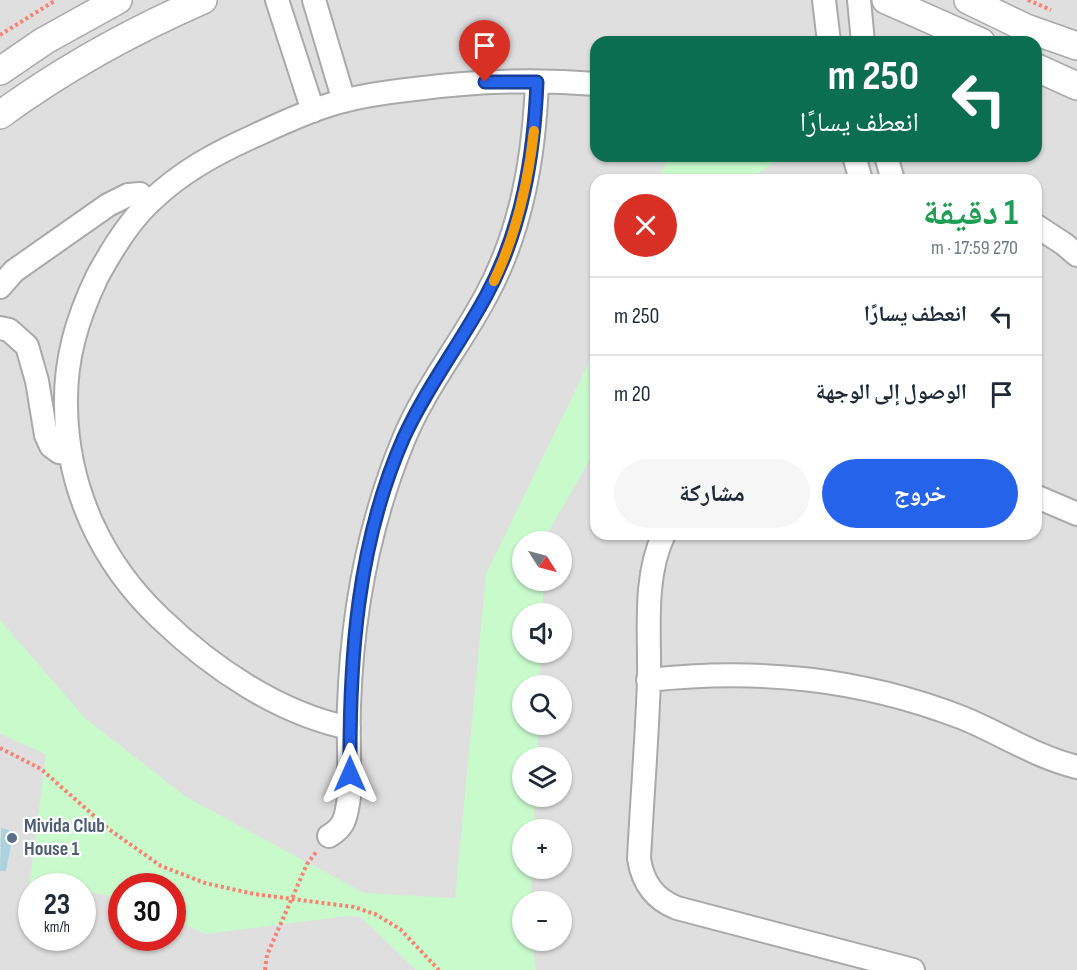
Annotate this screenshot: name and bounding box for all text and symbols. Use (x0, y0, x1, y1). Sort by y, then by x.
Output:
pin (459, 20, 510, 82)
icon: arrive (468, 29, 501, 62)
text: 250 m (828, 51, 919, 102)
icon: left (940, 60, 1018, 138)
text: انعطف يسارًا (800, 107, 919, 139)
text: 1 دقيقة (923, 192, 1018, 235)
button: close (614, 194, 677, 257)
text: 270 m · 17:59 (931, 236, 1018, 260)
icon: left (985, 300, 1018, 333)
text: انعطف يسارًا (864, 301, 967, 328)
text: 250 m (614, 303, 659, 330)
icon: arrive (985, 378, 1018, 411)
text: الوصول إلى الوجهة (815, 379, 967, 406)
text: 20 m (614, 381, 651, 408)
button: مشاركة (614, 459, 810, 528)
button: خروج (822, 459, 1018, 528)
north arrow (512, 531, 572, 591)
map controls (512, 531, 572, 951)
button: sound (512, 603, 572, 663)
button: search (512, 675, 572, 735)
position arrow (318, 742, 382, 806)
button: layers (512, 747, 572, 807)
place label: Mivida Club House 1 (24, 814, 105, 861)
button: + (512, 819, 572, 879)
marker: Mivida Club House 1 (5, 831, 19, 845)
speed limit sign: 30 (108, 873, 186, 951)
text: 23 (44, 887, 70, 923)
button: − (512, 891, 572, 951)
text: km/h (44, 918, 70, 937)

